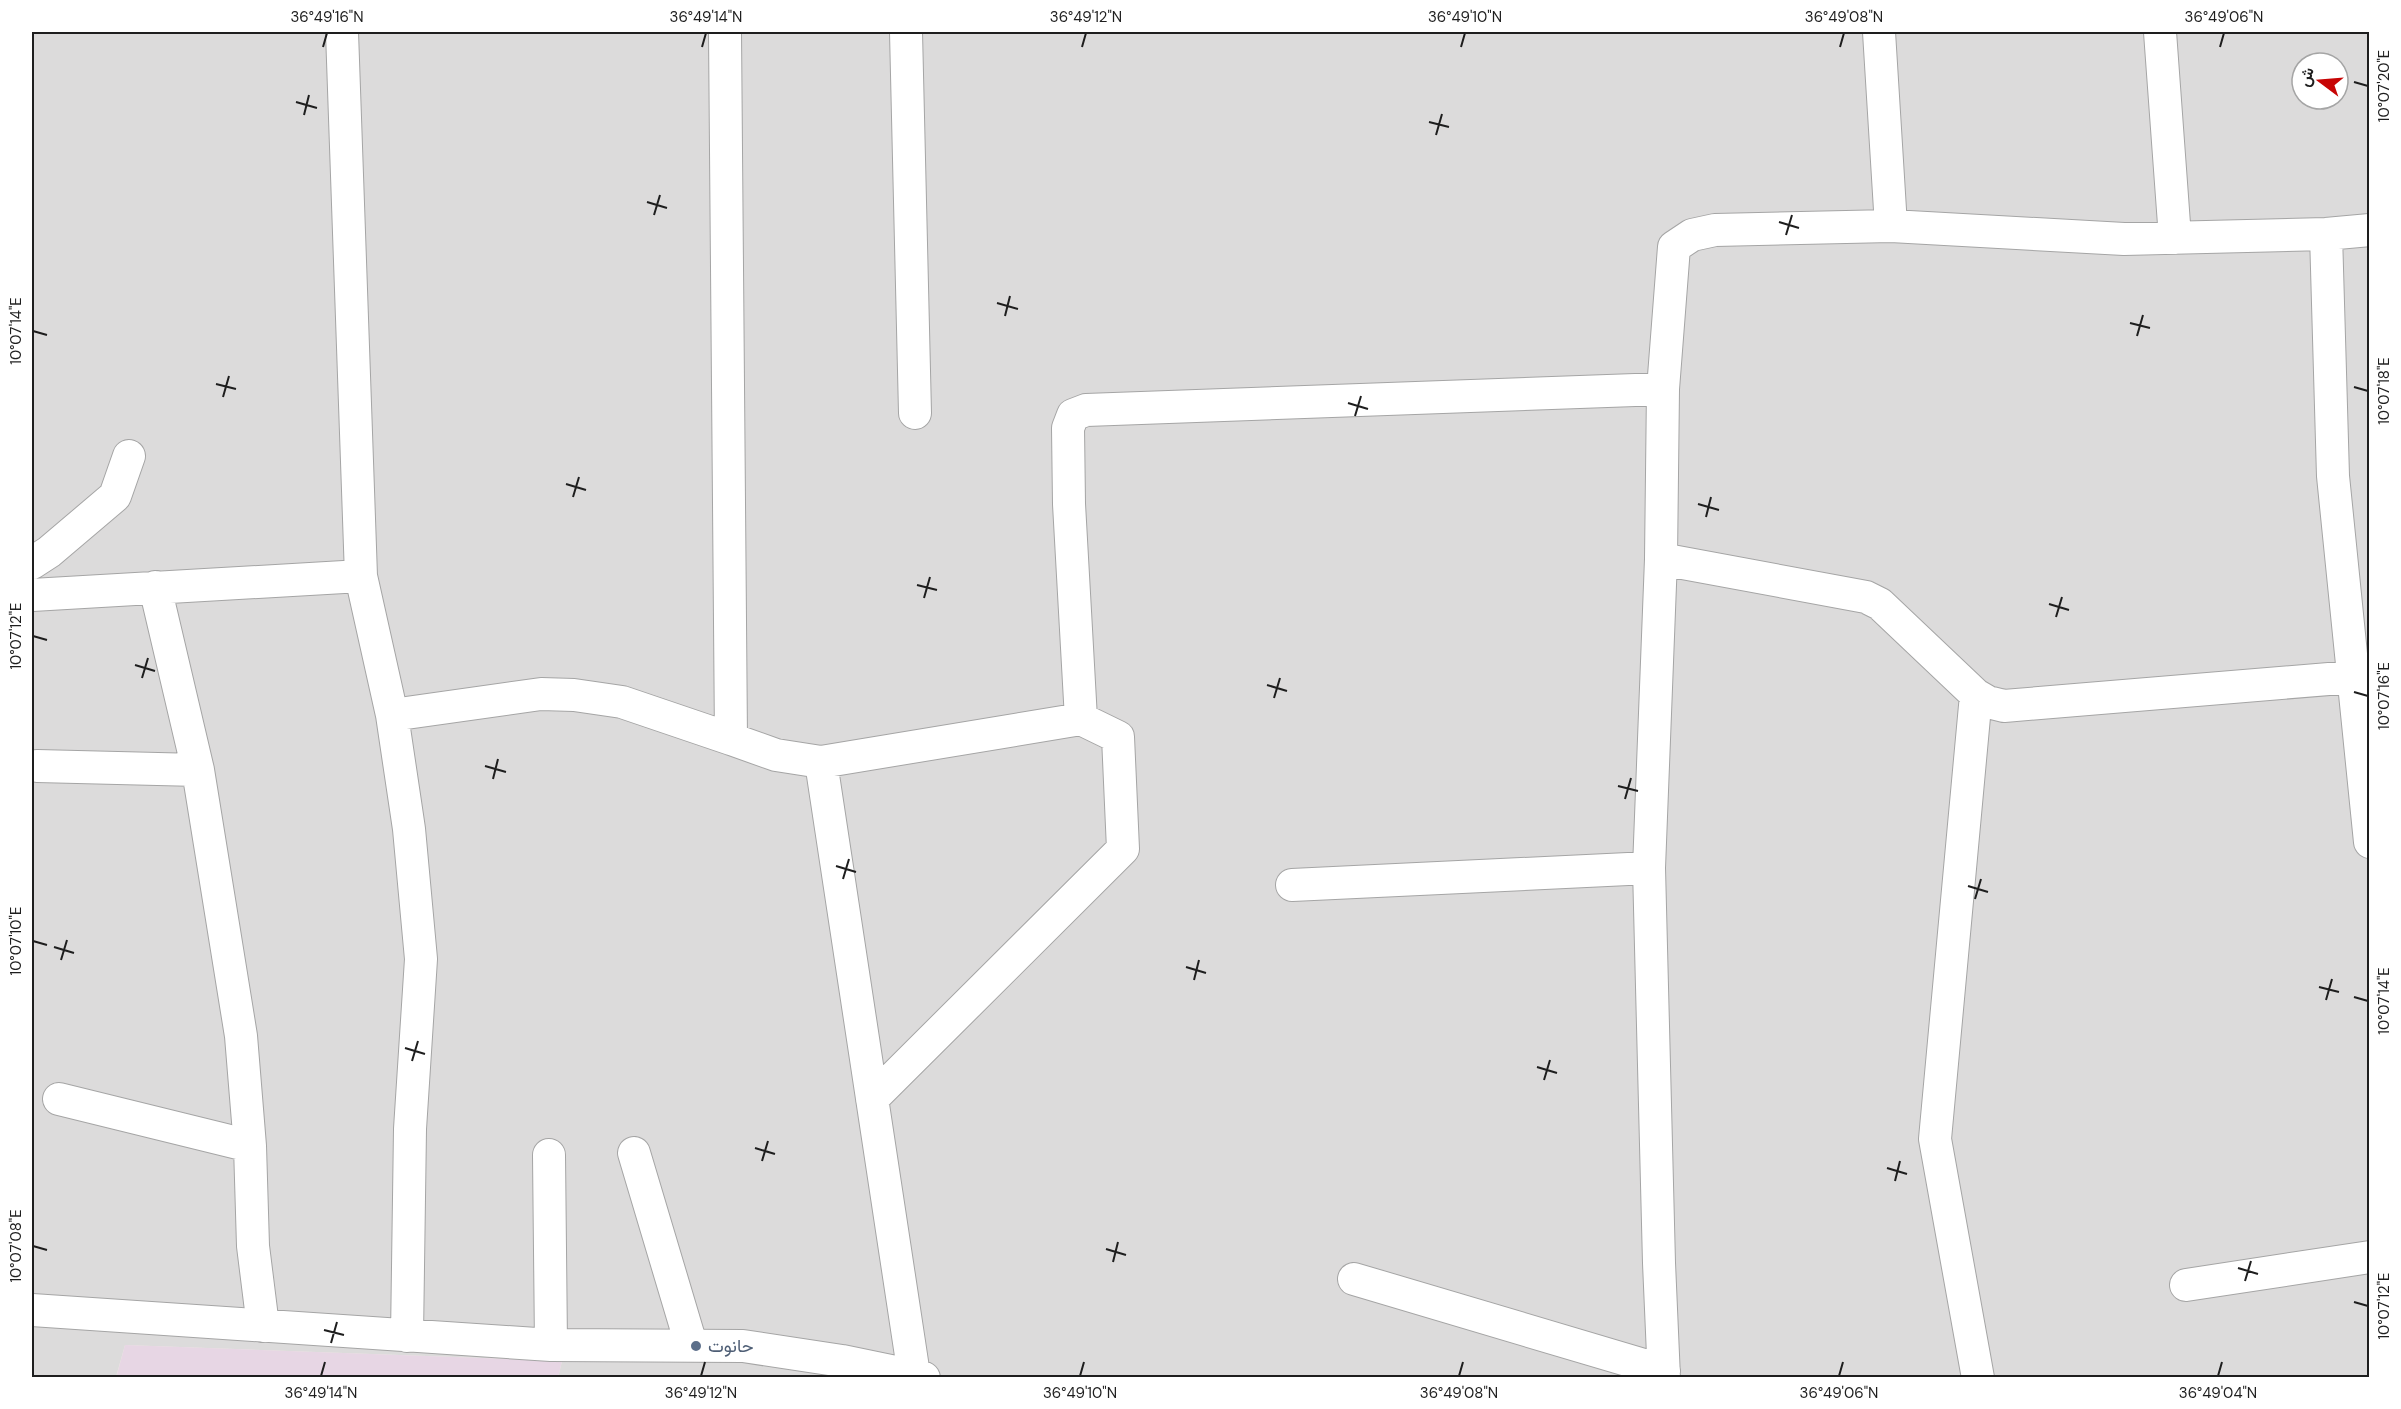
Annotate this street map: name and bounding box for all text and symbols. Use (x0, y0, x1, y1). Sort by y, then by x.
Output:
text: 36°49'16"N (290, 7, 364, 27)
text: 36°49'14"N (670, 7, 742, 27)
text: 36°49'12"N (1050, 7, 1122, 27)
text: 36°49'10"N (1428, 7, 1502, 27)
text: 36°49'08"N (1805, 7, 1883, 27)
text: 36°49'06"N (2185, 7, 2263, 27)
text: 10°07'20"E (2374, 50, 2394, 122)
north arrow (2290, 51, 2350, 111)
text: ش (2293, 65, 2319, 89)
text: 10°07'14"E (6, 297, 26, 365)
text: 10°07'18"E (2374, 357, 2394, 425)
text: 10°07'12"E (6, 602, 26, 670)
text: 10°07'16"E (2374, 662, 2394, 730)
text: 10°07'10"E (6, 907, 26, 975)
text: 10°07'14"E (2374, 967, 2394, 1035)
text: 10°07'08"E (6, 1209, 26, 1283)
text: 10°07'12"E (2374, 1272, 2394, 1340)
place label: حانوت (708, 1334, 754, 1358)
marker: حانوت (689, 1339, 703, 1353)
text: 36°49'14"N (285, 1383, 357, 1403)
text: 36°49'12"N (665, 1383, 737, 1403)
text: 36°49'10"N (1043, 1383, 1117, 1403)
text: 36°49'08"N (1420, 1383, 1498, 1403)
text: 36°49'06"N (1800, 1383, 1878, 1403)
text: 36°49'04"N (2179, 1383, 2257, 1403)

